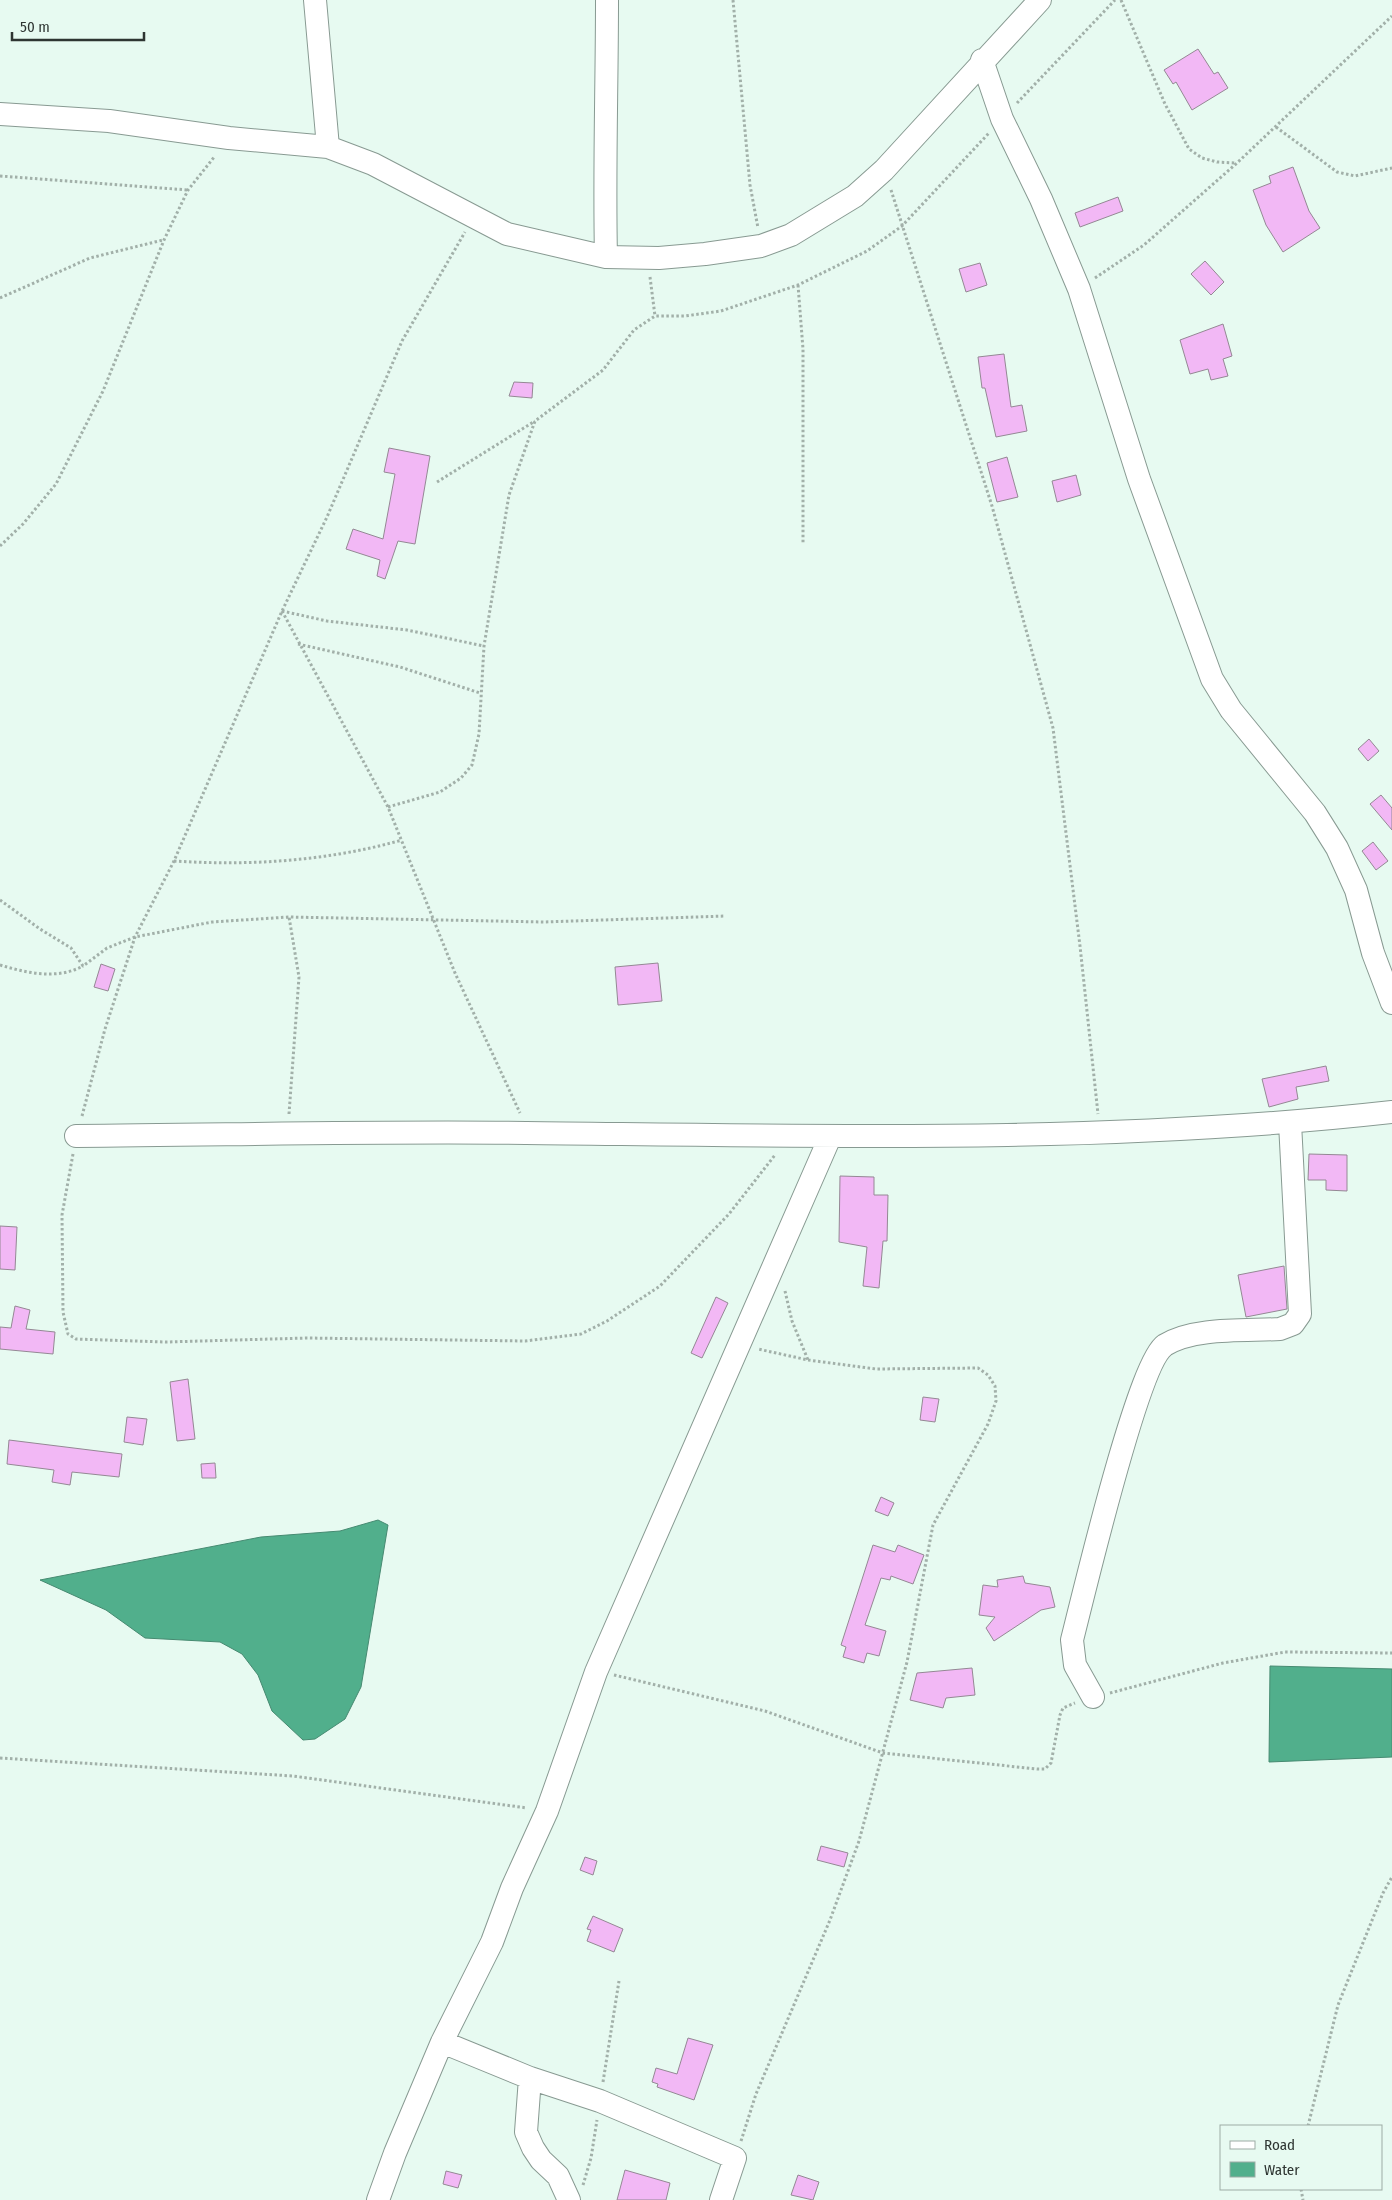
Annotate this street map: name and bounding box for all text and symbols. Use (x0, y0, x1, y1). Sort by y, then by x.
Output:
scale bar (12, 10, 145, 42)
text: 50 m (20, 18, 50, 36)
legend (1220, 2125, 1382, 2190)
text: Road (1264, 2136, 1295, 2154)
text: Water (1264, 2161, 1300, 2179)

